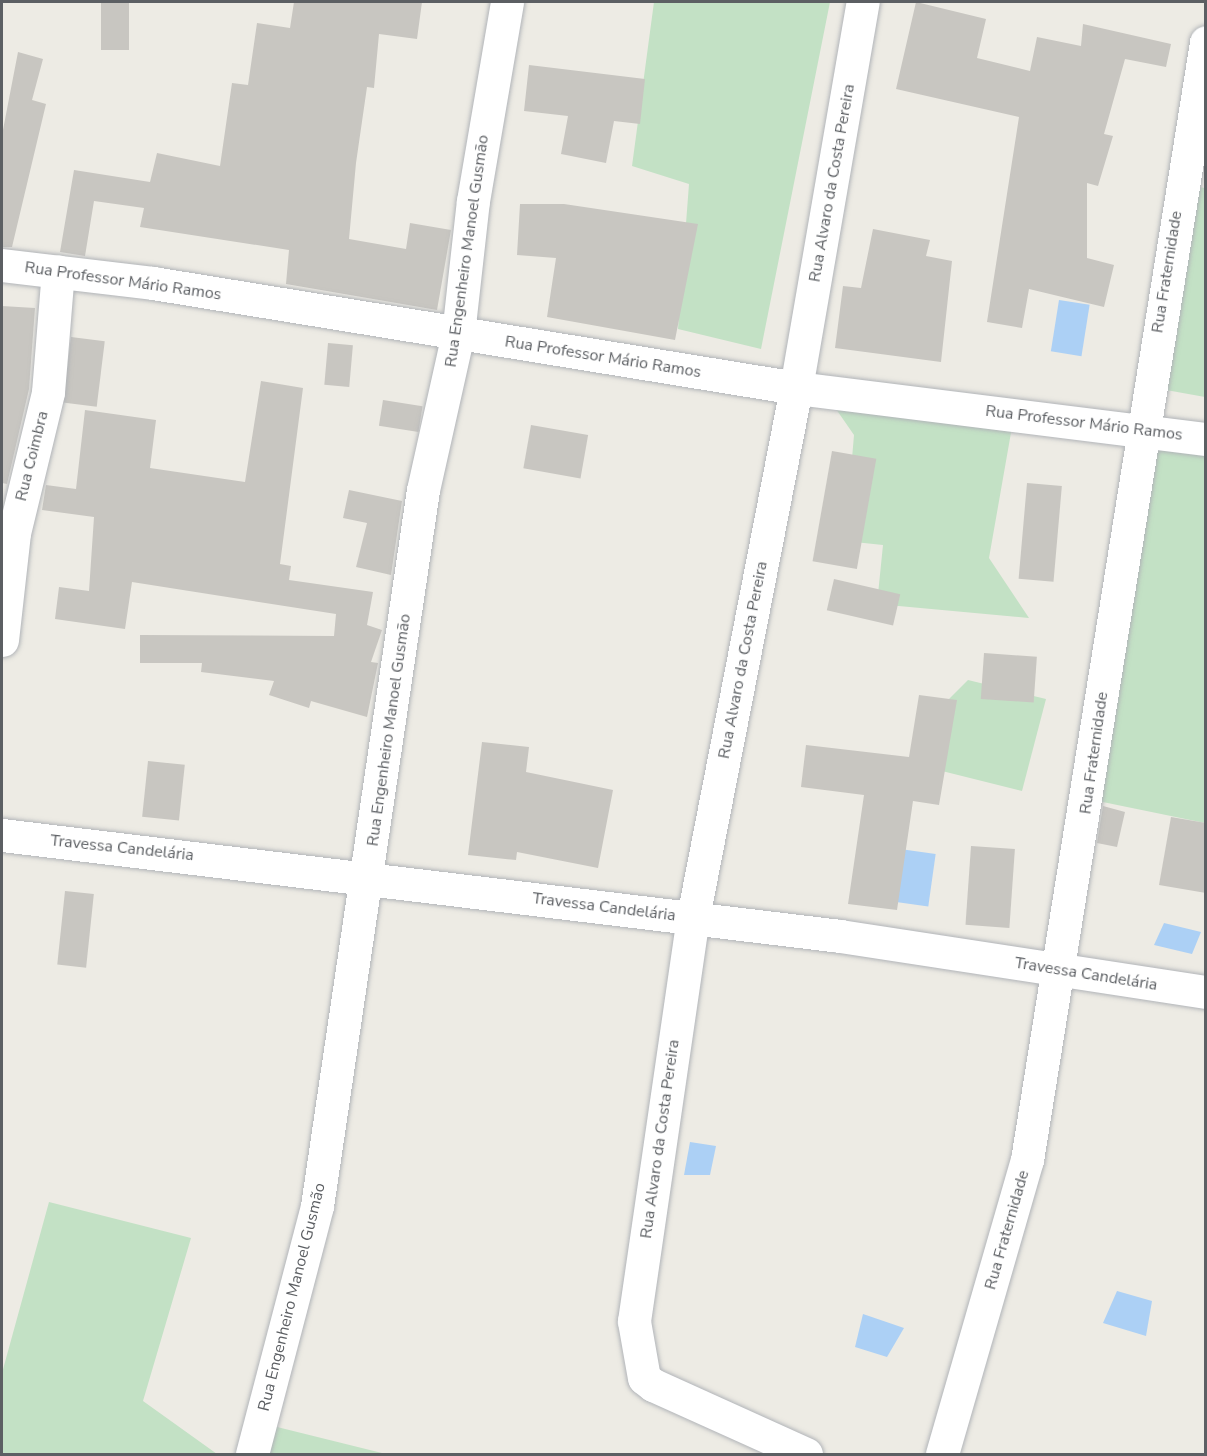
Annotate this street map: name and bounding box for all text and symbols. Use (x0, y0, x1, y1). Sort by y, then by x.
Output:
street label: Rua Alvaro da Costa Pereira (805, 82, 859, 284)
street label: Rua Engenheiro Manoel Gusmão (441, 134, 493, 368)
street label: Rua Fraternidade (1148, 210, 1186, 334)
street label: Rua Professor Mário Ramos (23, 258, 223, 304)
street label: Rua Professor Mário Ramos (503, 332, 703, 382)
street label: Rua Professor Mário Ramos (984, 401, 1184, 445)
street label: Rua Coimbra (12, 409, 52, 503)
street label: Rua Alvaro da Costa Pereira (714, 560, 772, 760)
street label: Rua Engenheiro Manoel Gusmão (363, 613, 415, 847)
street label: Rua Fraternidade (1076, 691, 1112, 815)
street label: Travessa Candelária (49, 831, 195, 865)
street label: Travessa Candelária (531, 889, 677, 925)
street label: Travessa Candelária (1013, 953, 1159, 995)
street label: Rua Alvaro da Costa Pereira (637, 1038, 683, 1240)
street label: Rua Fraternidade (981, 1168, 1033, 1292)
street label: Rua Engenheiro Manoel Gusmão (254, 1181, 330, 1413)

